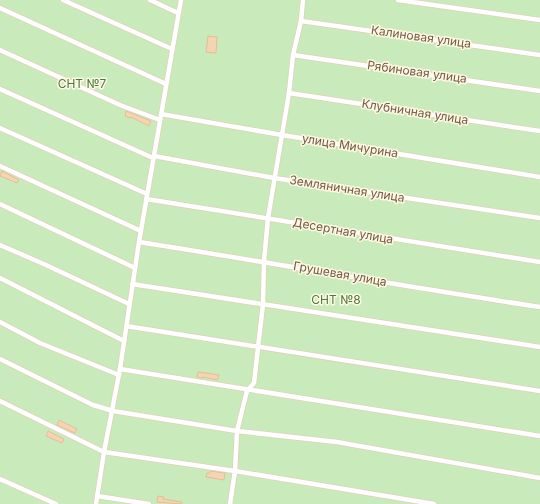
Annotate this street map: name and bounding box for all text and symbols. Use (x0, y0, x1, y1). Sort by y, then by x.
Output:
street label: Калиновая улица (370, 22, 472, 51)
street label: Рябиновая улица (366, 57, 468, 86)
park label: СНТ №7 (58, 76, 107, 91)
street label: Клубничная улица (361, 96, 469, 127)
street label: улица Мичурина (301, 130, 399, 161)
street label: Земляничная улица (288, 172, 406, 205)
street label: Десертная улица (292, 214, 394, 247)
street label: Грушевая улица (292, 258, 388, 289)
park label: СНТ №8 (311, 292, 361, 307)

